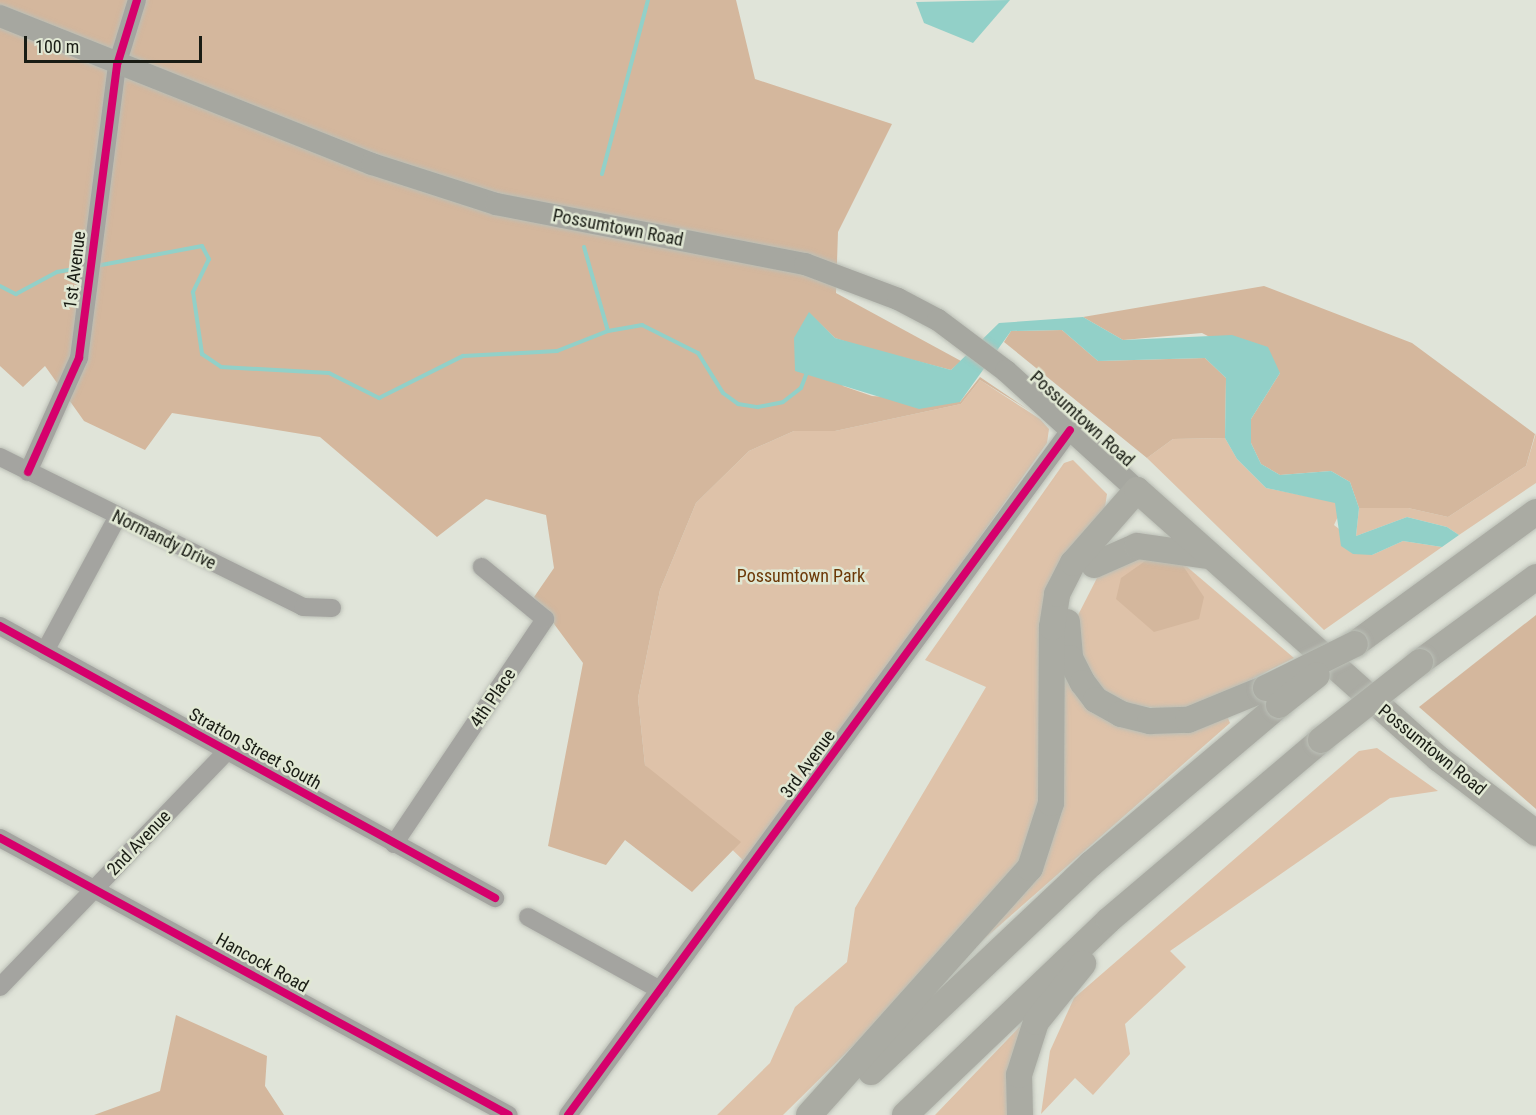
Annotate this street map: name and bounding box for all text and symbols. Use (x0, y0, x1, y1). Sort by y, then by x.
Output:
scale bar (27, 24, 206, 62)
text: 100 m (35, 36, 79, 57)
street label: Possumtown Road (551, 205, 685, 251)
street label: 1st Avenue (60, 230, 90, 310)
street label: Possumtown Road (1026, 367, 1138, 471)
street label: Normandy Drive (108, 506, 220, 574)
park label: Possumtown Park (737, 565, 865, 587)
street label: 4th Place (465, 664, 521, 732)
street label: Possumtown Road (1374, 700, 1490, 800)
street label: Stratton Street South (185, 704, 325, 794)
street label: 3rd Avenue (776, 726, 840, 802)
street label: 2nd Avenue (103, 806, 175, 880)
street label: Hancock Road (212, 929, 312, 997)

